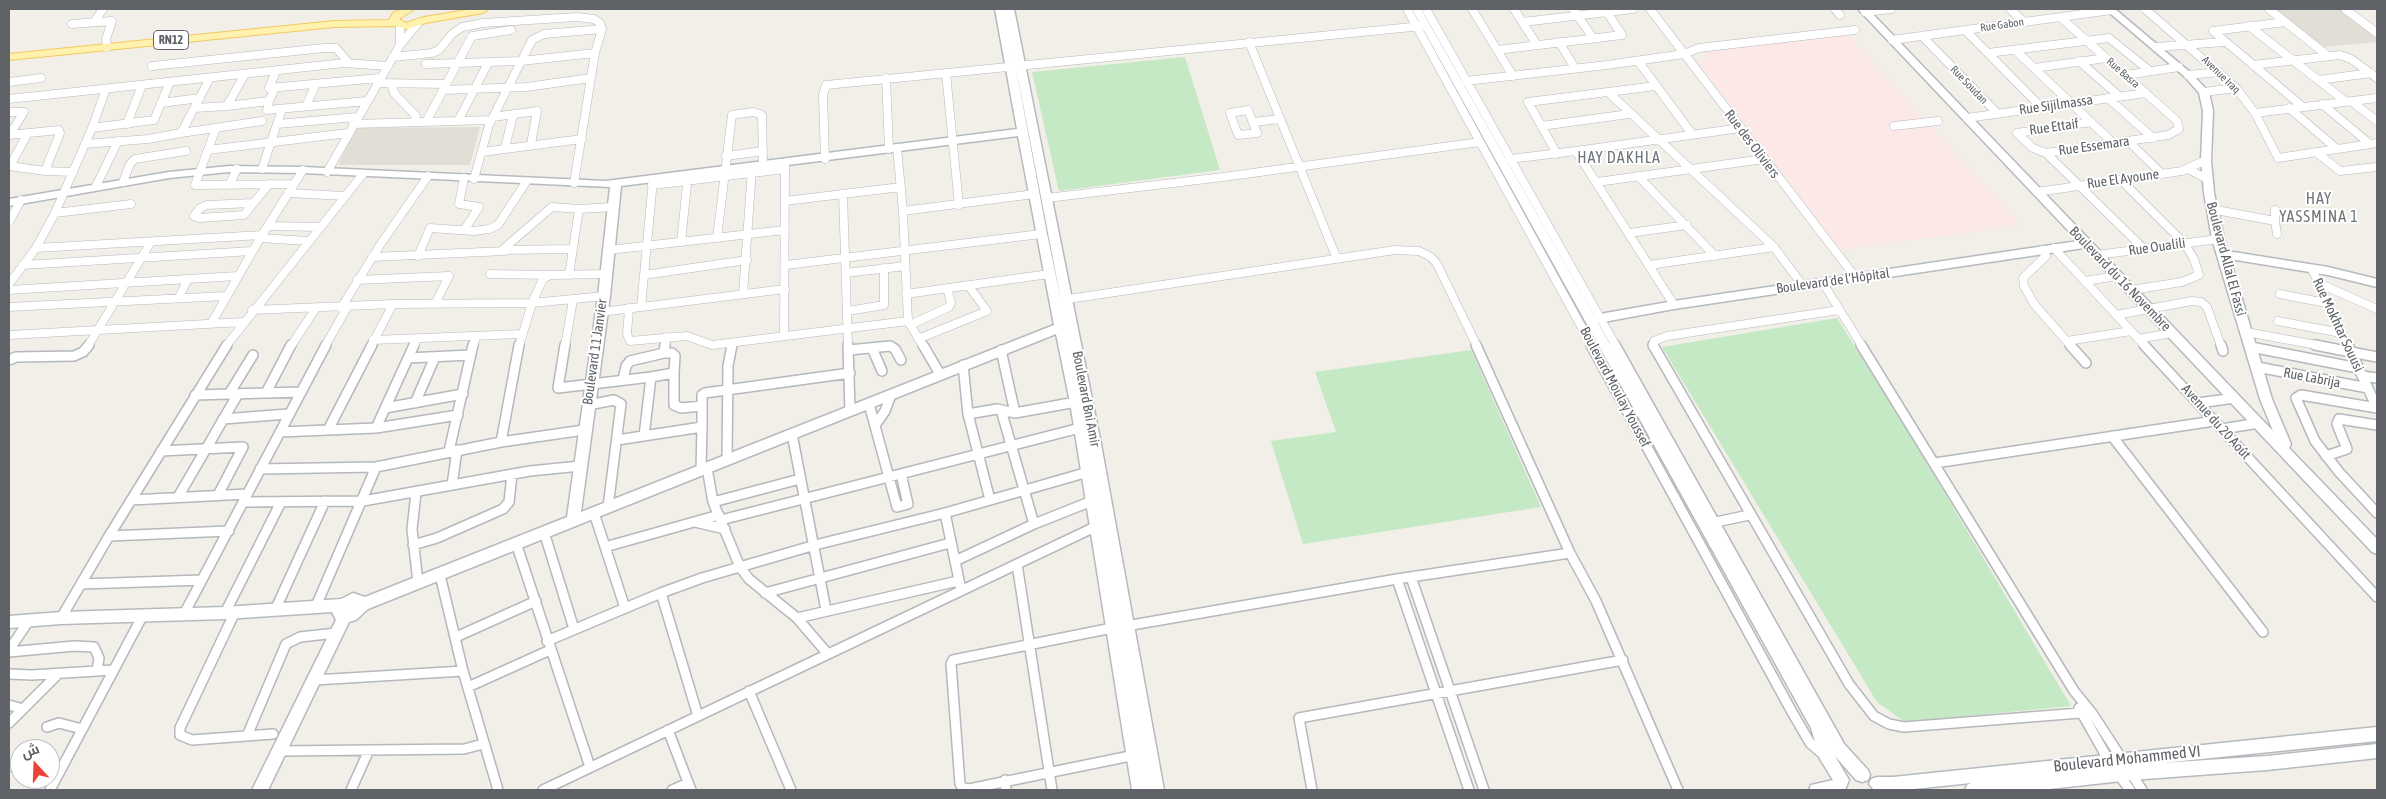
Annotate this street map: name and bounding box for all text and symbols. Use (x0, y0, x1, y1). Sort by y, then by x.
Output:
street label: Rue Gabon (1979, 15, 2025, 35)
road number: RN12 (154, 30, 188, 50)
street label: Avenue Iraq (2199, 54, 2243, 96)
street label: Rue Basra (2104, 55, 2142, 91)
street label: Rue Soudan (1948, 63, 1990, 107)
street label: Rue Sijilmassa (2018, 92, 2094, 118)
street label: Rue des Oliviers (1721, 106, 1783, 182)
street label: Rue Ettaif (2028, 115, 2080, 139)
street label: Rue Essemara (2058, 133, 2130, 159)
district label: HAY DAKHLA (1576, 148, 1662, 168)
street label: Rue El Ayoune (2086, 166, 2160, 192)
district label: HAY YASSMINA 1 (2278, 189, 2360, 227)
street label: Boulevard Allal El Fassi (2203, 200, 2249, 318)
street label: Boulevard du 16 Novembre (2066, 223, 2174, 335)
street label: Rue Oualili (2127, 235, 2187, 259)
street label: Boulevard de l'Hôpital (1775, 265, 1891, 297)
street label: Rue Mokhtar Souusi (2309, 275, 2367, 375)
street label: Boulevard 11 Janvier (579, 298, 611, 406)
street label: Boulevard Moulay Youssef (1576, 324, 1654, 450)
street label: Boulevard Bni Amir (1068, 350, 1104, 448)
street label: Rue Labrija (2282, 364, 2342, 392)
street label: Avenue du 20 Août (2178, 381, 2254, 463)
north arrow (10, 739, 60, 789)
text: ش (19, 740, 41, 761)
street label: Boulevard Mohammed VI (2053, 742, 2201, 776)

